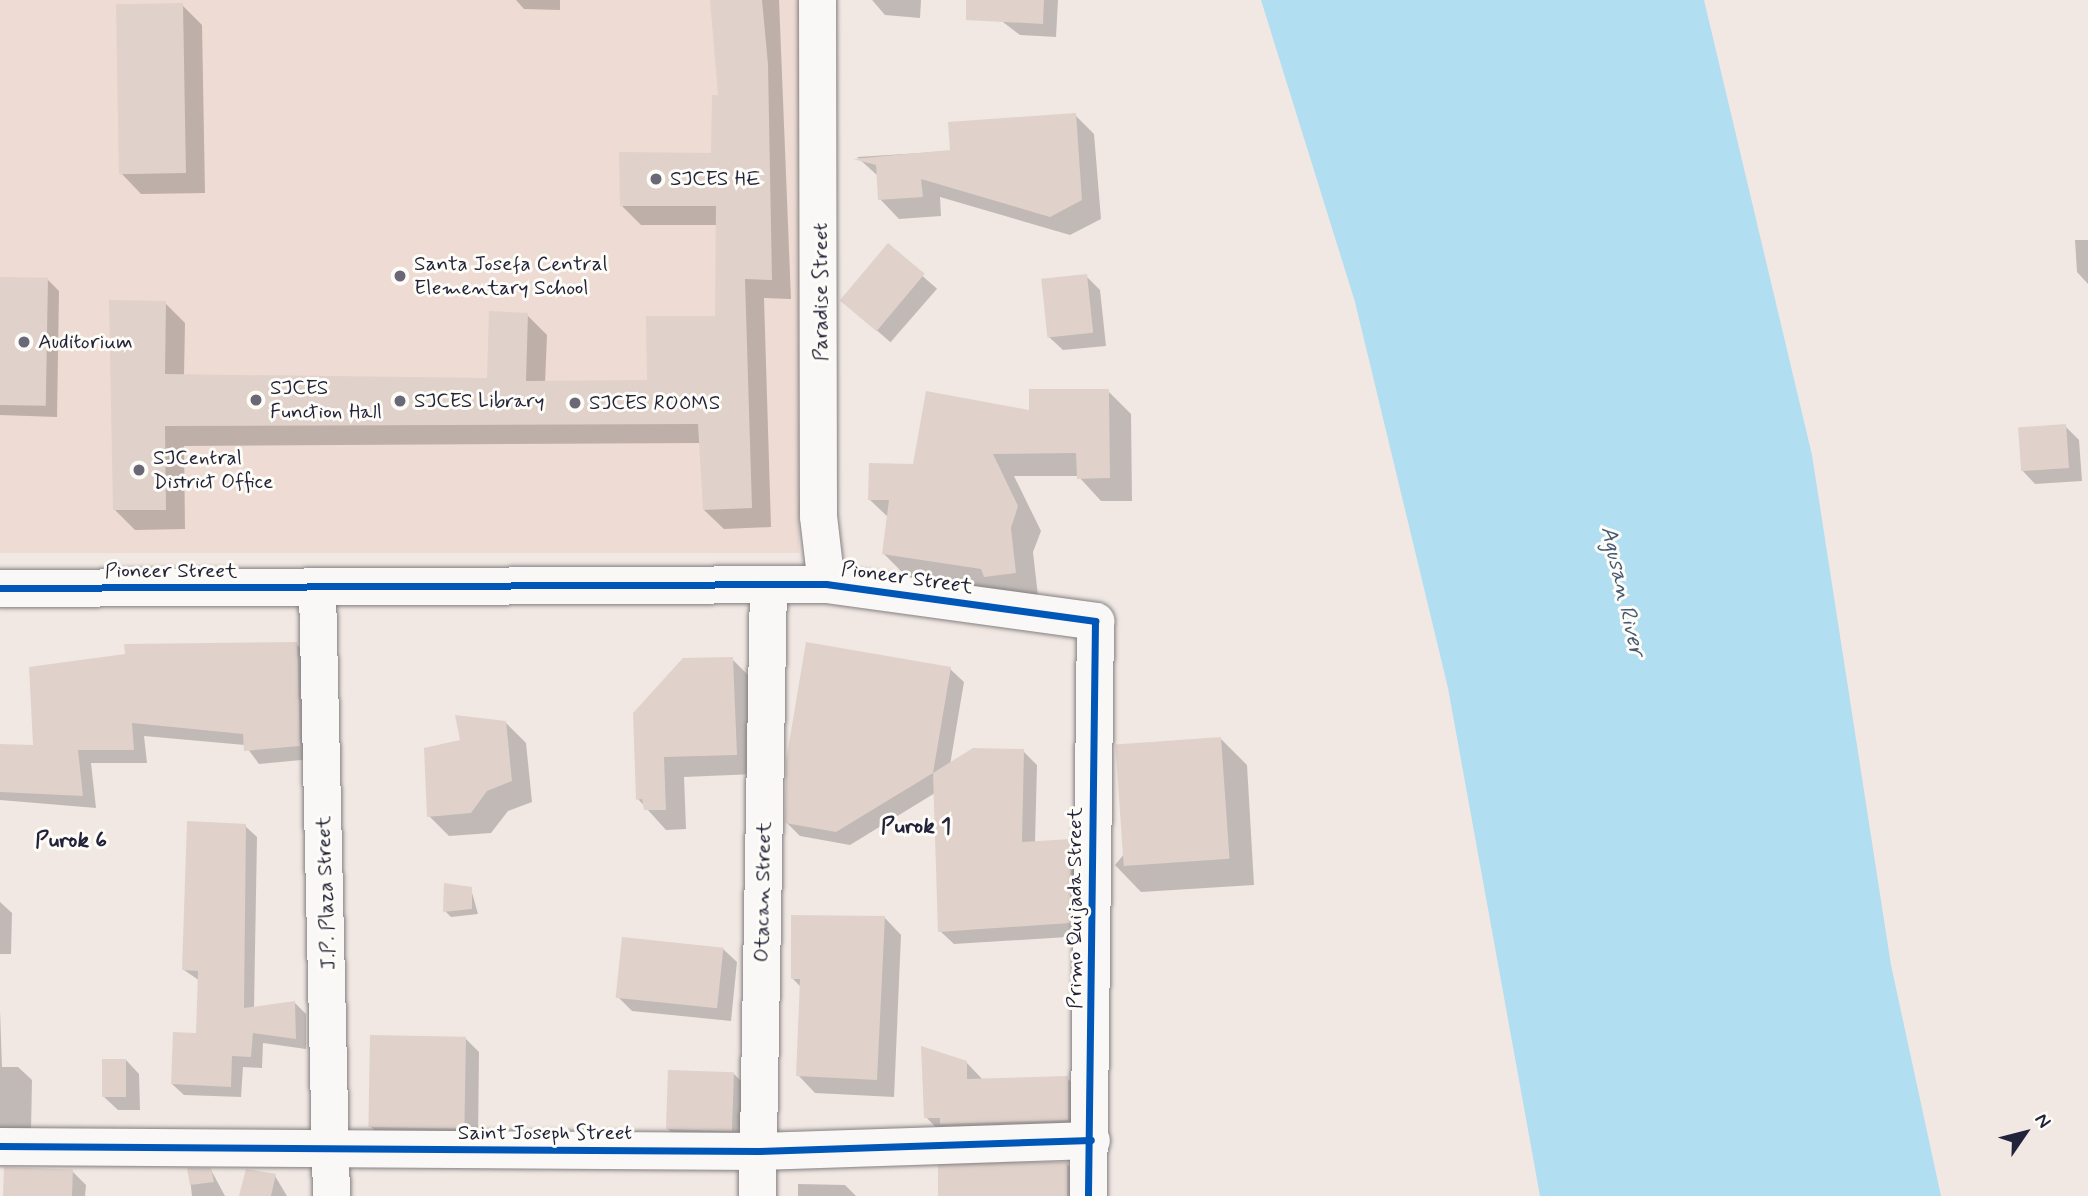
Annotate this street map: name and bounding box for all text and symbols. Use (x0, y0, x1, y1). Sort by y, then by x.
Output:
place label: SJCES HE (670, 166, 760, 192)
marker: SJCES HE (648, 171, 664, 187)
street label: Paradise Street (808, 221, 834, 363)
place label: Santa Josefa Central Elementary School (414, 251, 609, 301)
marker: Santa Josefa Central Elementary School (392, 268, 408, 284)
place label: Auditorium (38, 329, 133, 355)
marker: Auditorium (16, 334, 32, 350)
place label: SJCES Function Hall (270, 375, 382, 425)
place label: SJCES Library (414, 388, 547, 414)
place label: SJCES ROOMS (589, 390, 725, 416)
marker: SJCES Function Hall (248, 392, 264, 408)
marker: SJCES Library (392, 393, 408, 409)
marker: SJCES ROOMS (567, 395, 583, 411)
place label: SJCentral District Office (153, 445, 273, 495)
marker: SJCentral District Office (131, 462, 147, 478)
water label: Agusan River (1594, 523, 1650, 659)
street label: Pioneer Street (840, 556, 974, 600)
street label: Pioneer Street (105, 558, 237, 584)
street label: Primo Quijada Street (1062, 807, 1088, 1009)
district label: Purok 1 (881, 813, 951, 841)
street label: J.P. Plaza Street (311, 815, 341, 971)
street label: Otacan Street (749, 821, 777, 963)
district label: Purok 6 (35, 827, 107, 855)
north arrow (1990, 1098, 2060, 1168)
text: N (2029, 1108, 2056, 1133)
street label: Saint Joseph Street (456, 1120, 634, 1146)

